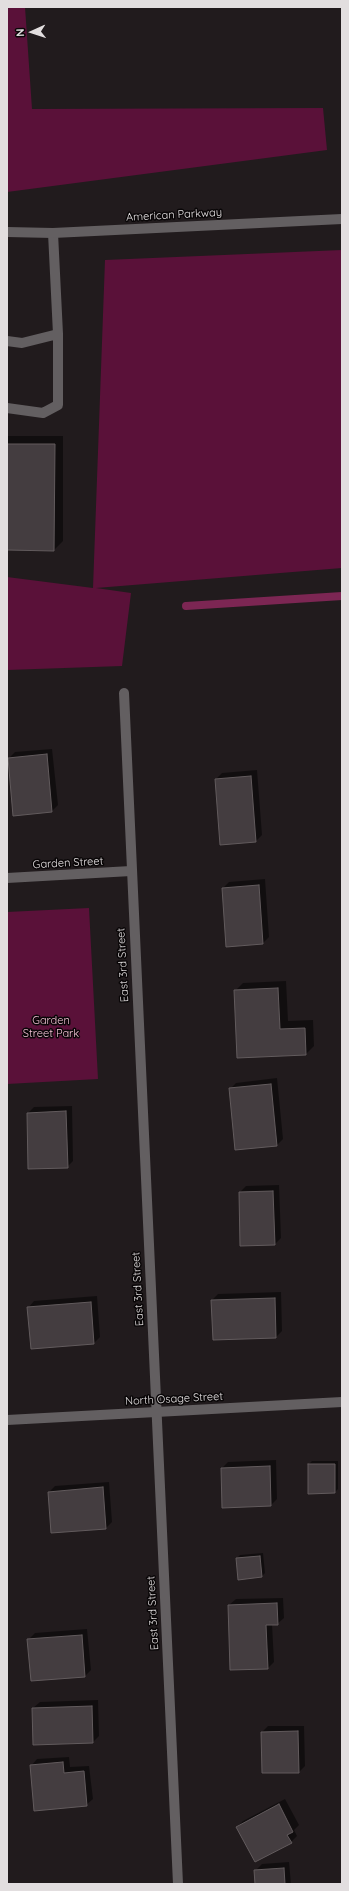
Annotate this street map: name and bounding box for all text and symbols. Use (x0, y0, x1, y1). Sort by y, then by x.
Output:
north arrow (12, 12, 52, 52)
text: N (13, 28, 27, 37)
street label: American Parkway (126, 206, 222, 224)
street label: Garden Street (32, 855, 104, 871)
street label: East 3rd Street (114, 928, 132, 1002)
park label: Garden Street Park (23, 1014, 79, 1040)
street label: East 3rd Street (129, 1252, 147, 1326)
street label: North Osage Street (125, 1390, 223, 1408)
street label: East 3rd Street (144, 1576, 162, 1650)

